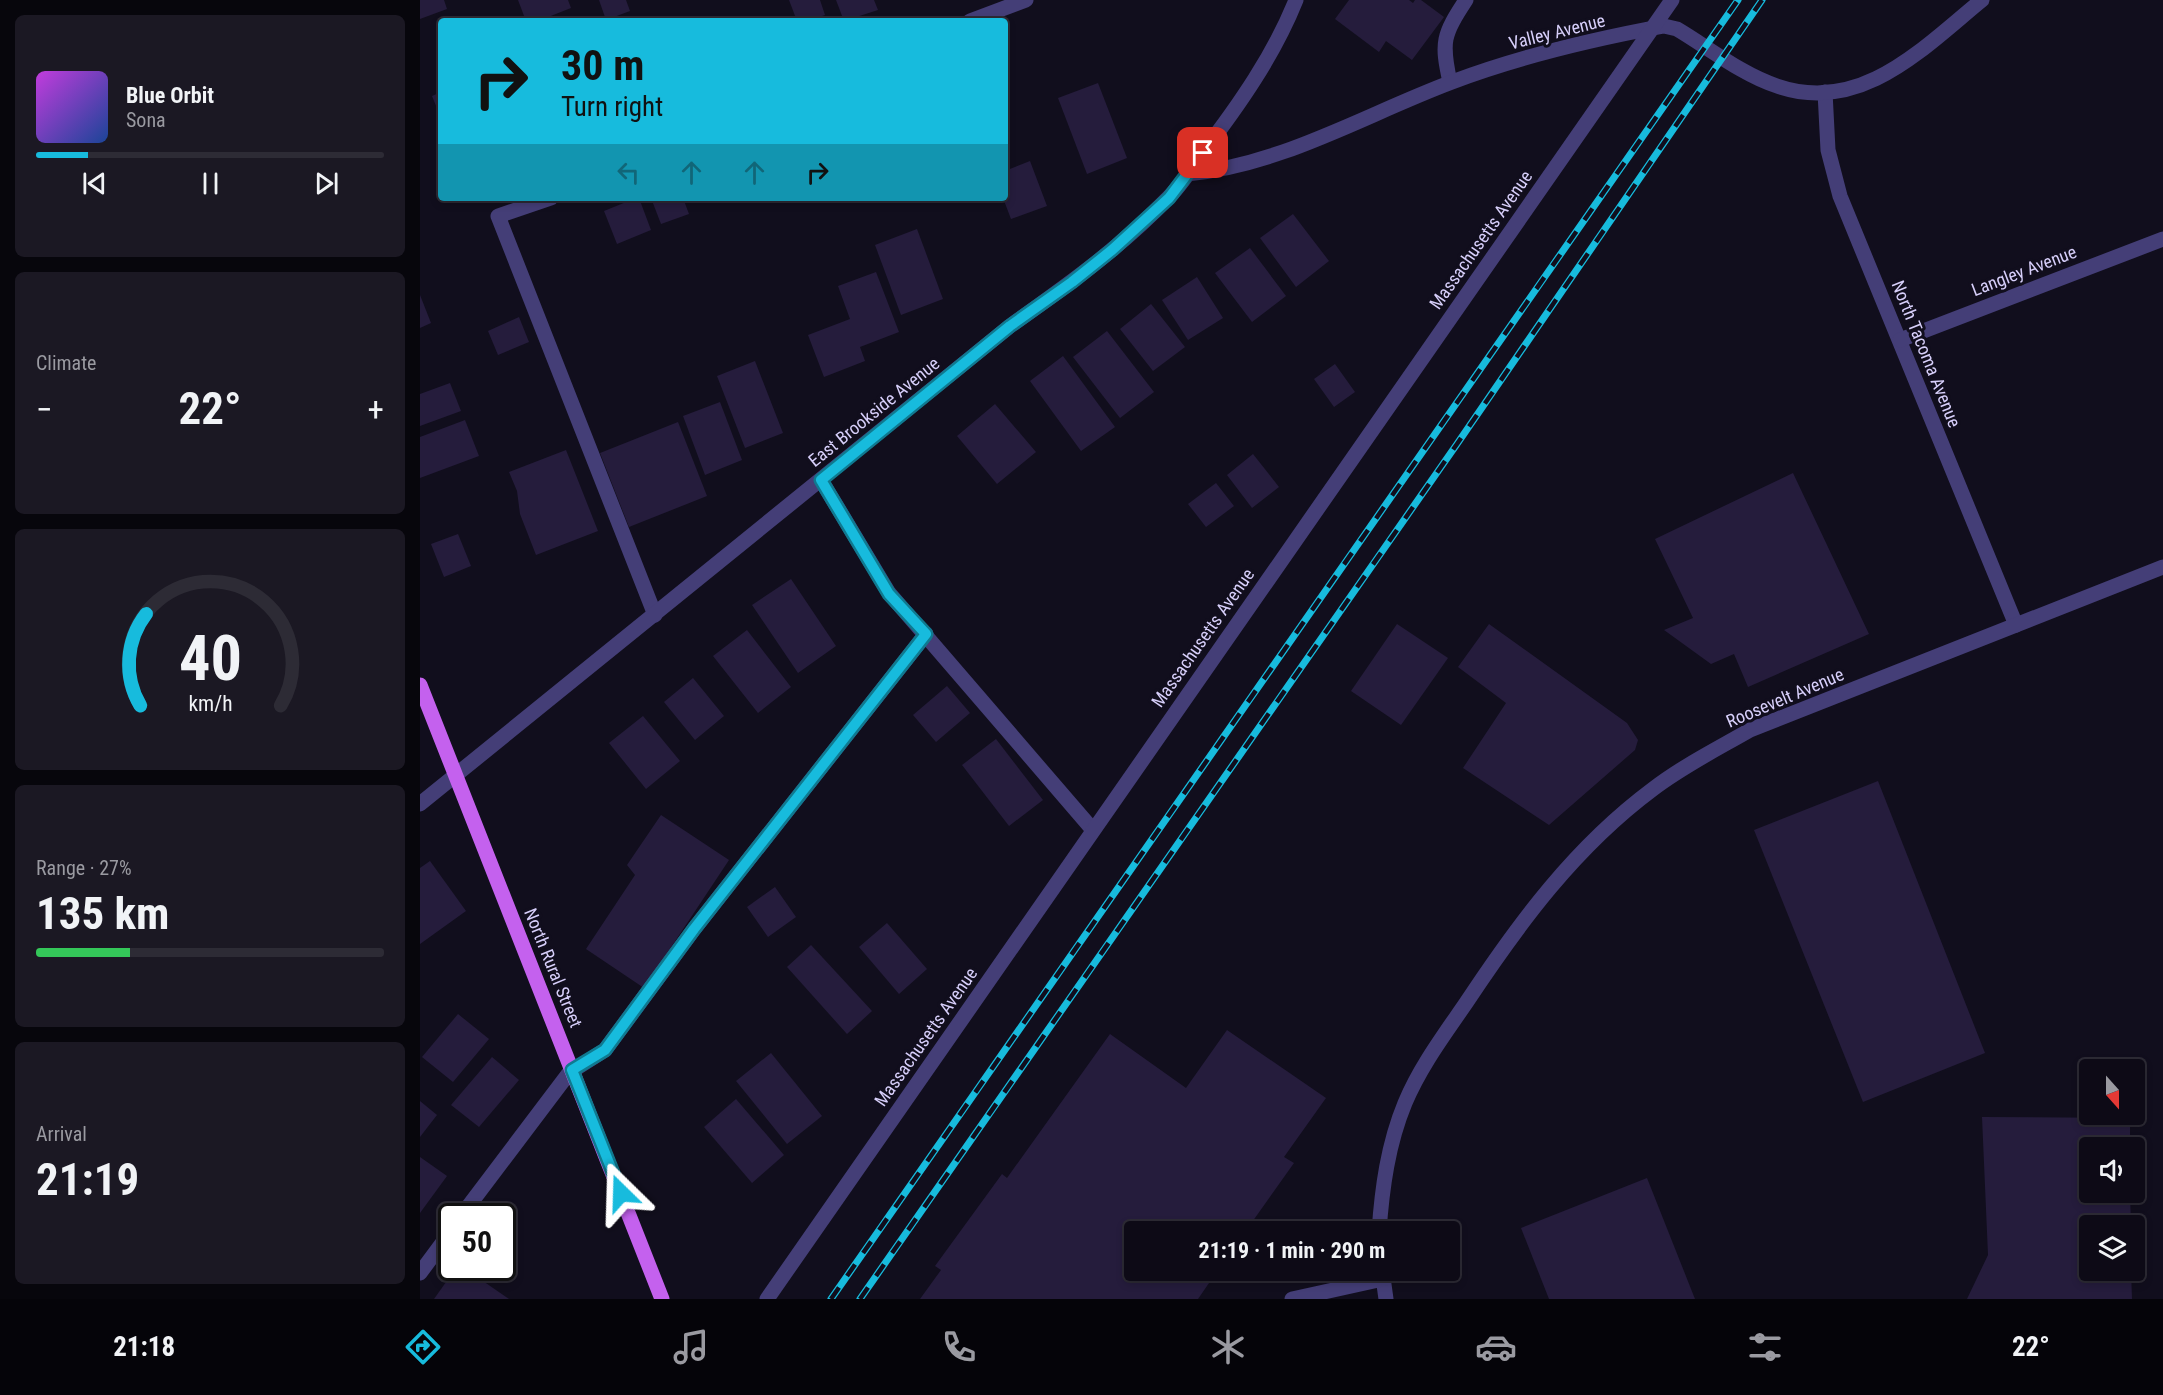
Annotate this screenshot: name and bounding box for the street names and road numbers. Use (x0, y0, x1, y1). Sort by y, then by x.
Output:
street label: Valley Avenue (1507, 9, 1607, 54)
street label: Massachusetts Avenue (1425, 166, 1536, 313)
street label: Langley Avenue (1968, 241, 2079, 300)
street label: North Tacoma Avenue (1887, 277, 1965, 430)
street label: East Brookside Avenue (804, 352, 943, 471)
street label: Massachusetts Avenue (1147, 564, 1258, 711)
street label: Roosevelt Avenue (1723, 663, 1847, 732)
street label: North Rural Street (520, 905, 587, 1030)
street label: Massachusetts Avenue (870, 963, 981, 1110)

